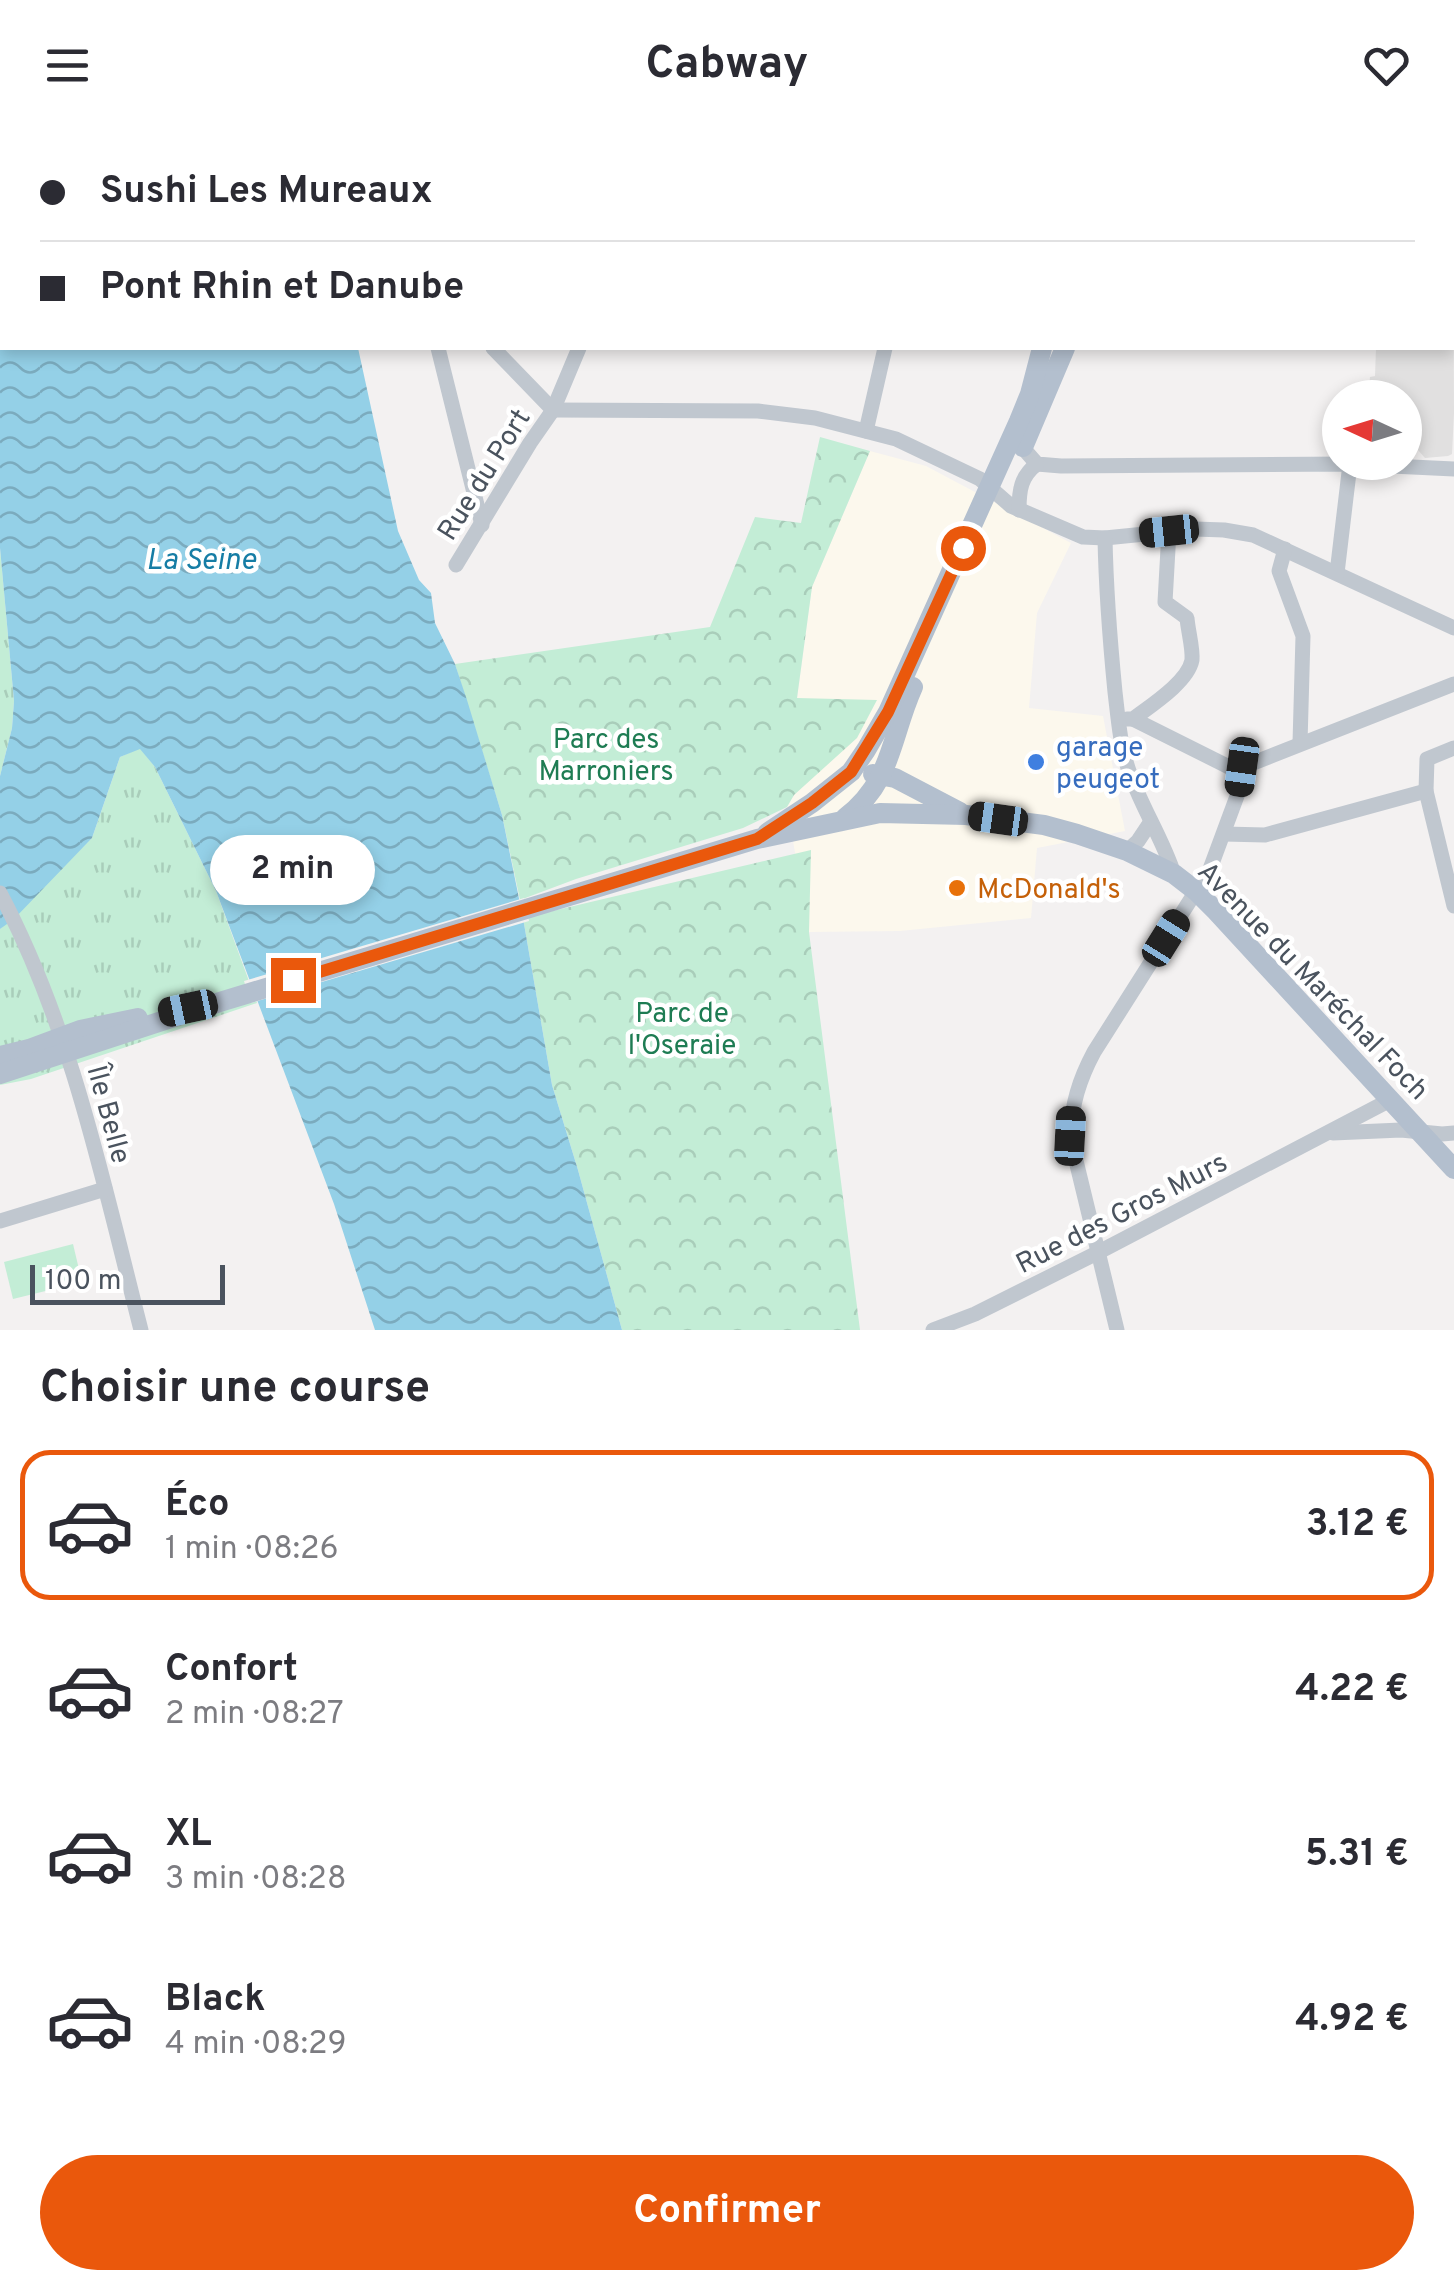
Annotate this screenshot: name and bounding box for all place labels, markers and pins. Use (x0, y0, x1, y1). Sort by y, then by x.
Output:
place label: garage peugeot (1056, 731, 1160, 799)
marker: garage peugeot (1025, 751, 1047, 773)
place label: McDonald's (977, 873, 1121, 909)
marker: McDonald's (946, 877, 968, 899)

